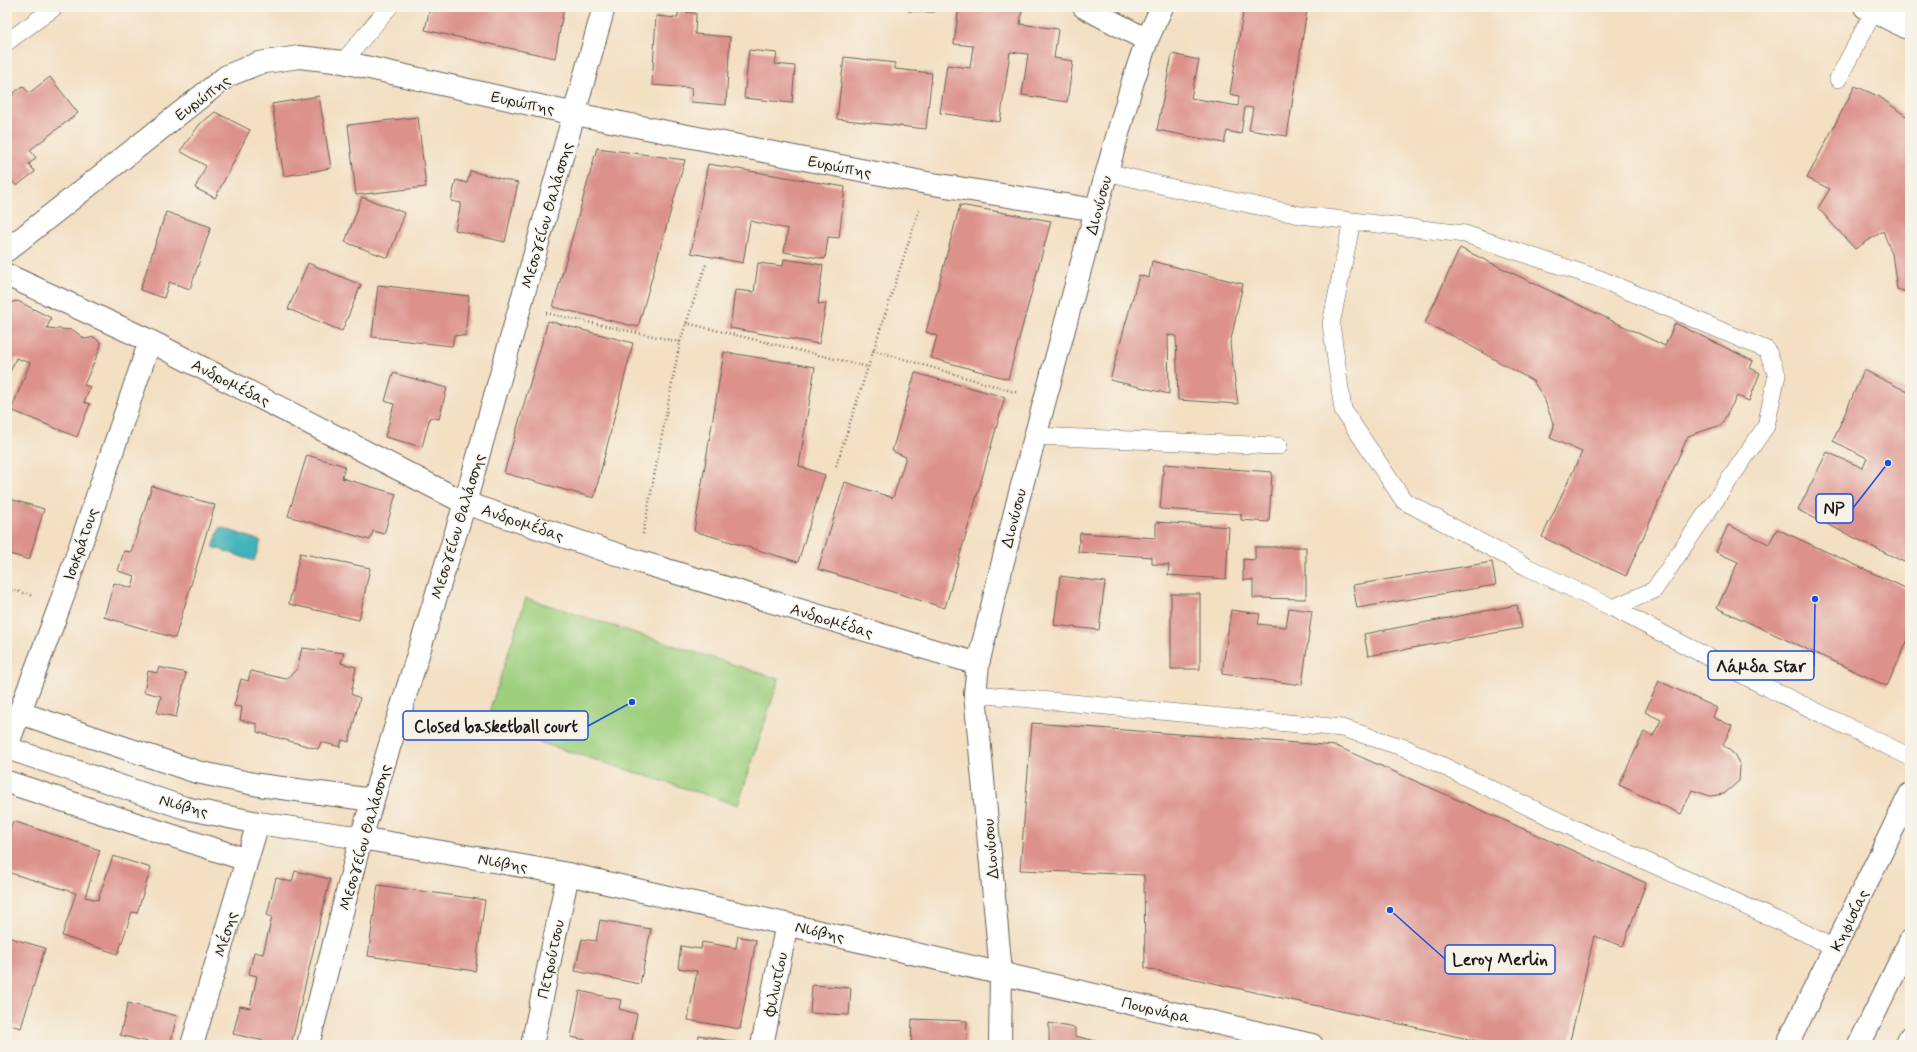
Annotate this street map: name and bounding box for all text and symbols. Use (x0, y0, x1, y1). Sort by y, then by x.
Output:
street label: Ευρώπης (171, 70, 235, 126)
street label: Ευρώπης (489, 86, 556, 120)
street label: Μεσογείου Θαλάσσης (517, 140, 578, 291)
street label: Ευρώπης (806, 151, 873, 184)
street label: Διονύσου (1081, 173, 1117, 237)
street label: Ανδρομέδας (187, 354, 274, 412)
street label: Μεσογείου Θαλάσσης (426, 451, 491, 602)
street label: Διονύσου (997, 486, 1032, 550)
callout: NP (1816, 494, 1853, 523)
text: NP (1823, 498, 1845, 520)
street label: Ανδρομέδας (479, 499, 567, 547)
street label: Ισοκράτους (59, 505, 104, 584)
street label: Ανδρομέδας (788, 598, 876, 644)
callout: Λάμδα Star (1708, 651, 1814, 680)
text: Λάμδα Star (1716, 656, 1807, 678)
callout: Closed basketball court (403, 711, 588, 740)
text: Closed basketball court (414, 716, 579, 738)
street label: Μεσογείου Θαλάσσης (335, 762, 396, 913)
street label: Νιόβης (157, 790, 211, 823)
street label: Διονύσου (978, 818, 1005, 880)
street label: Νιόβης (476, 849, 529, 878)
street label: Κηφισίας (1826, 886, 1874, 955)
street label: Μέσης (209, 909, 243, 960)
street label: Νιόβης (793, 917, 846, 948)
street label: Πετρούτσου (533, 918, 570, 1001)
callout: Leroy Merlin (1445, 945, 1555, 974)
text: Leroy Merlin (1452, 949, 1548, 972)
street label: Φιλωτίου (759, 950, 793, 1019)
street label: Πουρνάρα (1119, 992, 1192, 1029)

